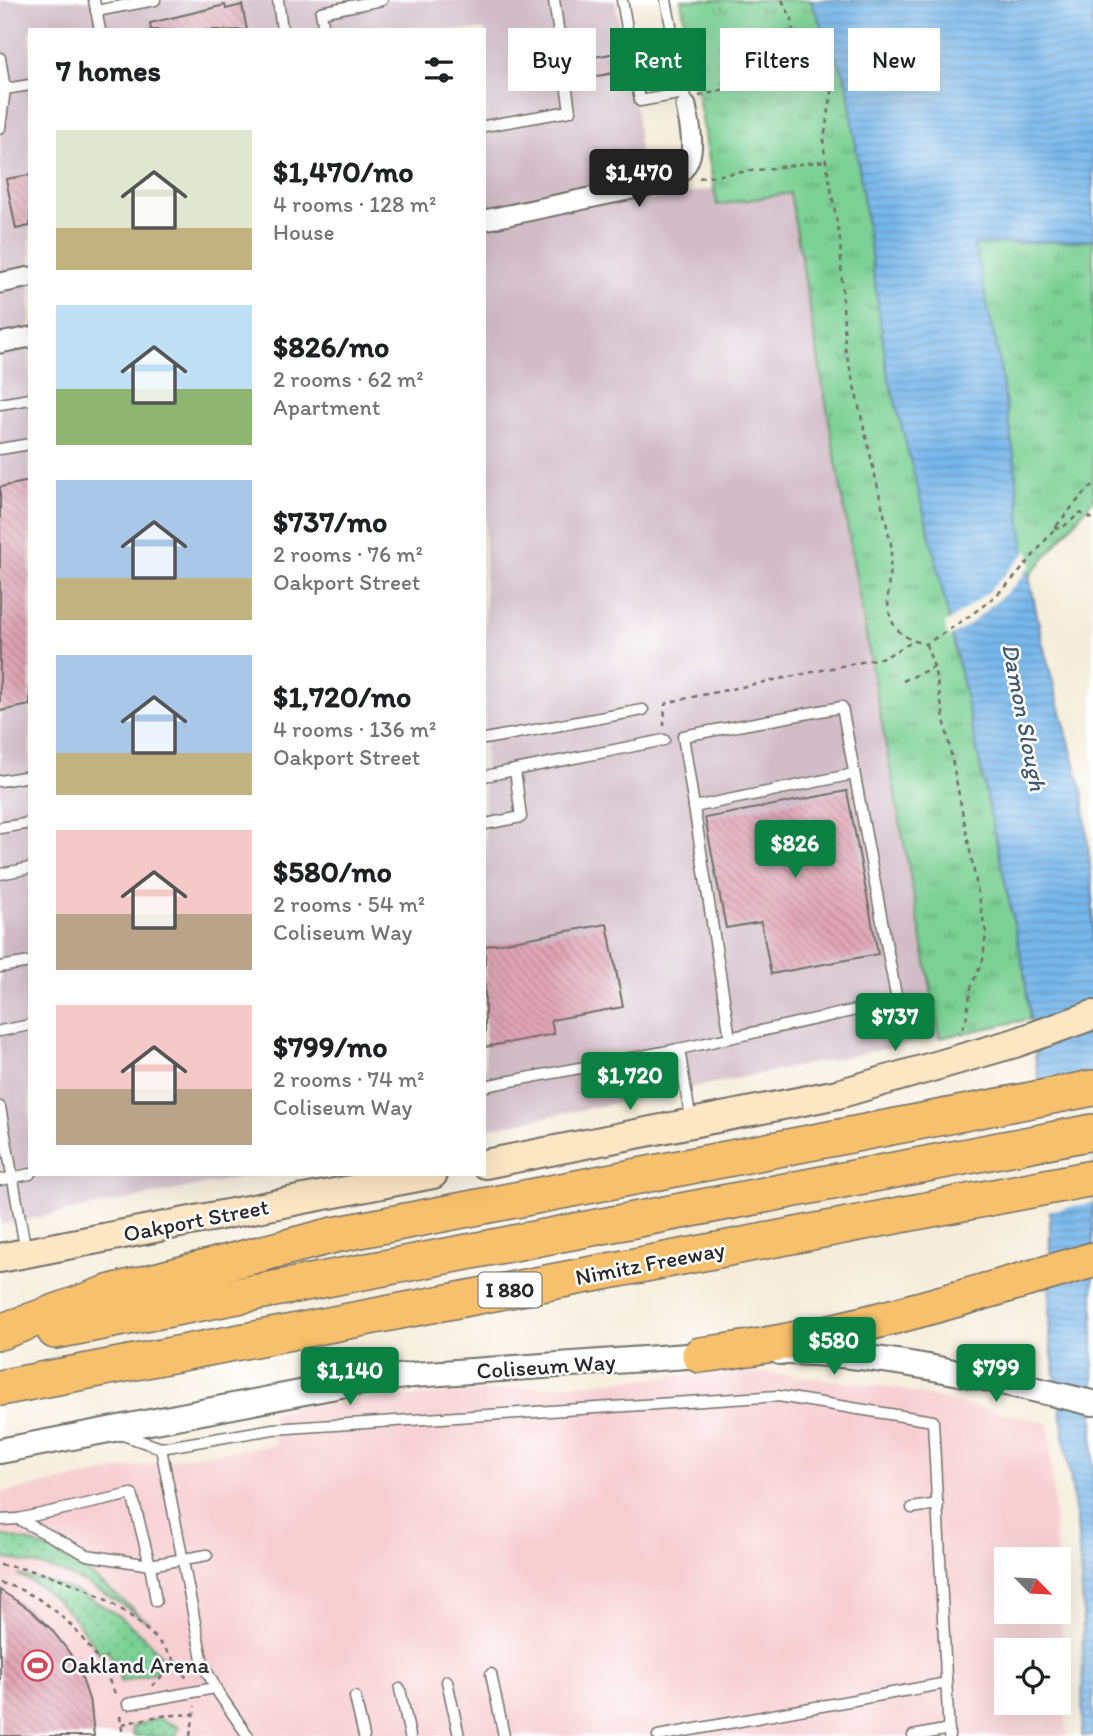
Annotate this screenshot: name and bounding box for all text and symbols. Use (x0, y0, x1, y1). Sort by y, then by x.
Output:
chip: Buy (508, 28, 596, 91)
chip: Rent (610, 28, 706, 91)
chip: Filters (720, 28, 834, 91)
chip: New (848, 28, 940, 91)
icon: filters (420, 51, 458, 89)
text: 7 homes (56, 52, 161, 89)
pin: $1,470 (582, 150, 696, 209)
text: $1,470/mo (273, 153, 414, 190)
icon: home (112, 158, 196, 242)
text: $1,470 (605, 158, 673, 186)
text: 4 rooms · 128 m² (273, 190, 436, 218)
text: House (273, 218, 335, 246)
text: $826/mo (273, 328, 389, 365)
icon: home (112, 333, 196, 417)
text: 2 rooms · 62 m² (273, 365, 424, 393)
text: Apartment (273, 393, 380, 421)
text: $737/mo (273, 503, 387, 540)
icon: home (112, 508, 196, 592)
text: 2 rooms · 76 m² (273, 540, 423, 568)
text: Oakport Street (273, 568, 421, 596)
water label: Damon Slough (996, 641, 1053, 794)
text: $1,720/mo (273, 678, 411, 715)
icon: home (112, 683, 196, 767)
text: 4 rooms · 136 m² (273, 715, 436, 743)
text: Oakport Street (273, 743, 421, 771)
pin: $826 (754, 820, 836, 880)
text: $826 (771, 829, 819, 857)
text: $580/mo (273, 853, 392, 890)
icon: home (112, 858, 196, 942)
text: 2 rooms · 54 m² (273, 890, 425, 918)
text: Coliseum Way (273, 918, 412, 946)
pin: $737 (854, 993, 936, 1053)
text: $737 (871, 1002, 919, 1030)
text: $799/mo (273, 1028, 388, 1065)
icon: home (112, 1033, 196, 1117)
pin: $1,720 (573, 1052, 687, 1112)
text: $1,720 (597, 1061, 663, 1089)
text: 2 rooms · 74 m² (273, 1065, 425, 1093)
text: Coliseum Way (273, 1093, 412, 1121)
street label: Oakport Street (121, 1192, 271, 1248)
street label: Nimitz Freeway (573, 1235, 727, 1291)
road number: I 880 (478, 1272, 542, 1308)
pin: $580 (793, 1318, 875, 1377)
text: $580 (809, 1326, 859, 1354)
pin: $799 (955, 1344, 1037, 1404)
street label: Coliseum Way (476, 1347, 617, 1385)
pin: $1,140 (293, 1348, 407, 1407)
text: $799 (972, 1353, 1020, 1381)
text: $1,140 (317, 1356, 383, 1384)
north arrow (994, 1547, 1071, 1624)
map controls (994, 1547, 1071, 1715)
button: locate (994, 1638, 1071, 1715)
sports icon: Oakland Arena (21, 1648, 55, 1682)
place label: Oakland Arena (61, 1651, 210, 1679)

